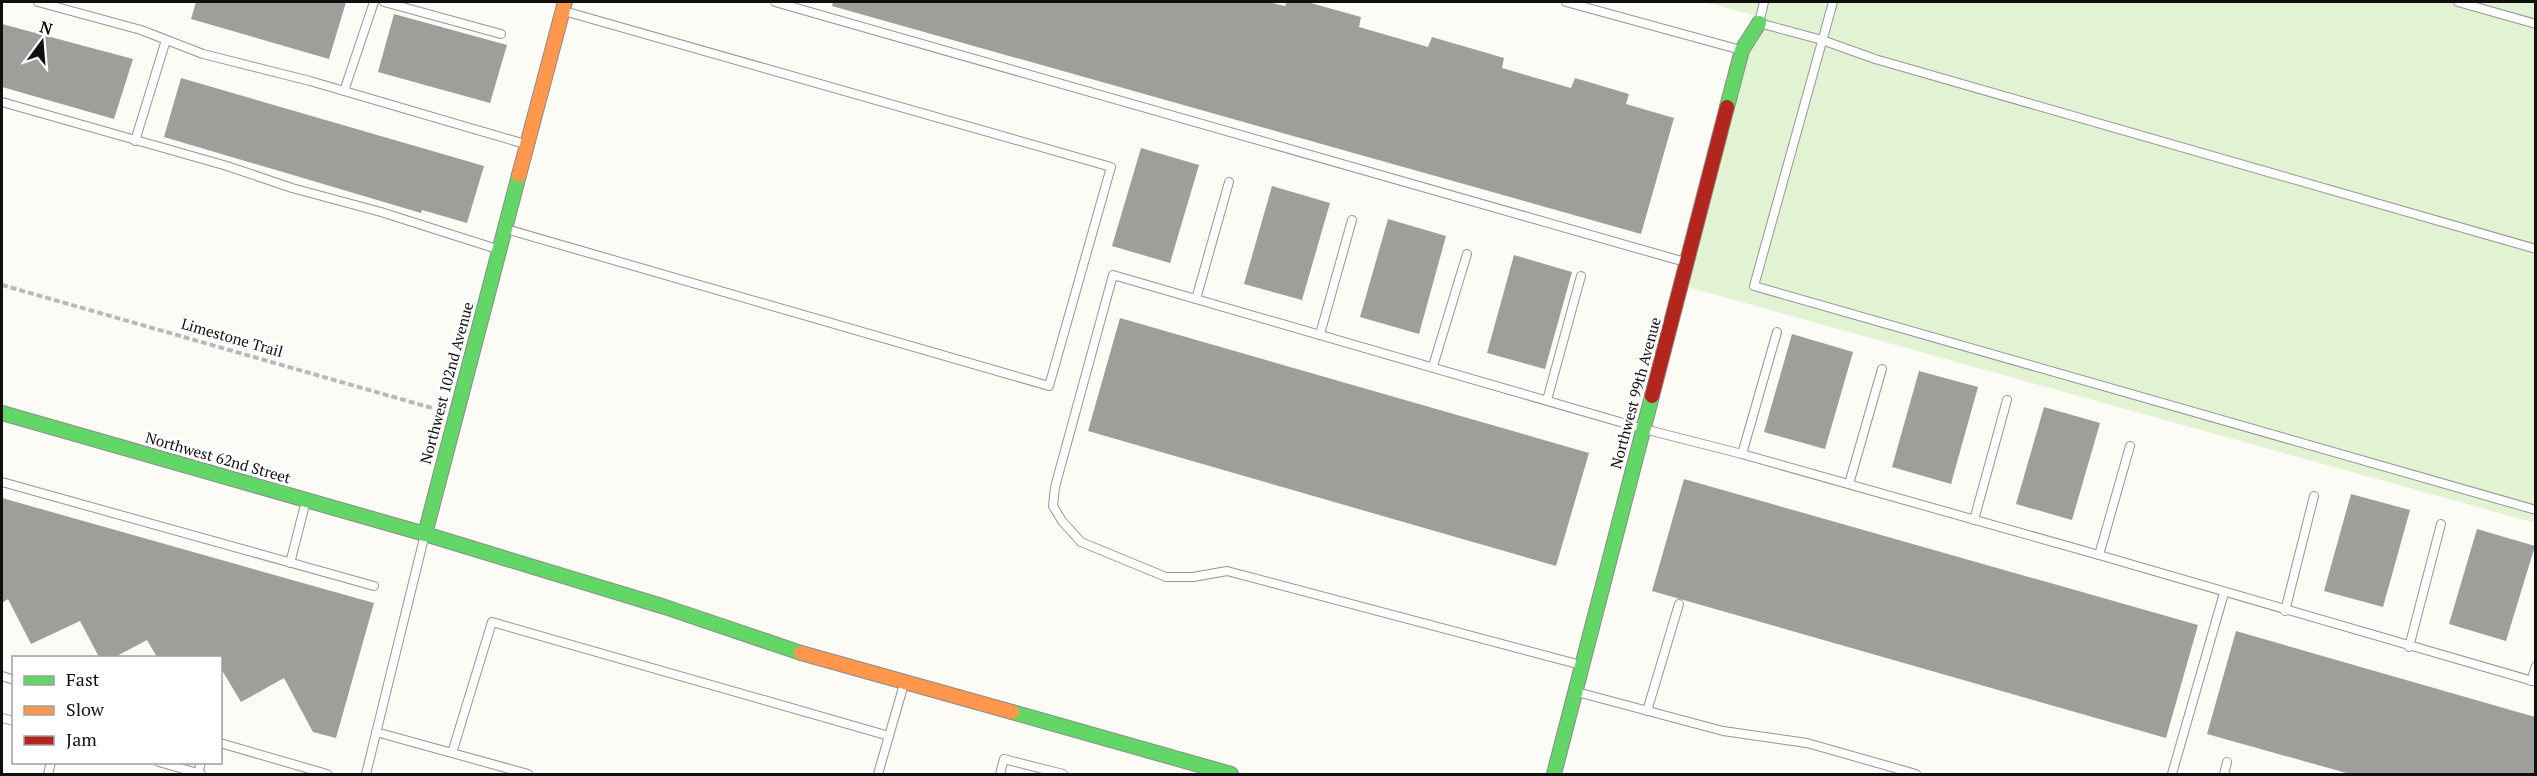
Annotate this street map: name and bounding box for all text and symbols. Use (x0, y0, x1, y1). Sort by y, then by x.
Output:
north arrow (12, 12, 72, 72)
text: N (37, 15, 55, 40)
street label: Northwest 102nd Avenue (415, 299, 477, 466)
street label: Limestone Trail (179, 313, 285, 361)
street label: Northwest 99th Avenue (1605, 315, 1665, 471)
street label: Northwest 62nd Street (143, 427, 294, 487)
legend (12, 656, 222, 764)
text: Fast (66, 667, 100, 691)
text: Slow (66, 697, 105, 721)
text: Jam (66, 727, 97, 751)

